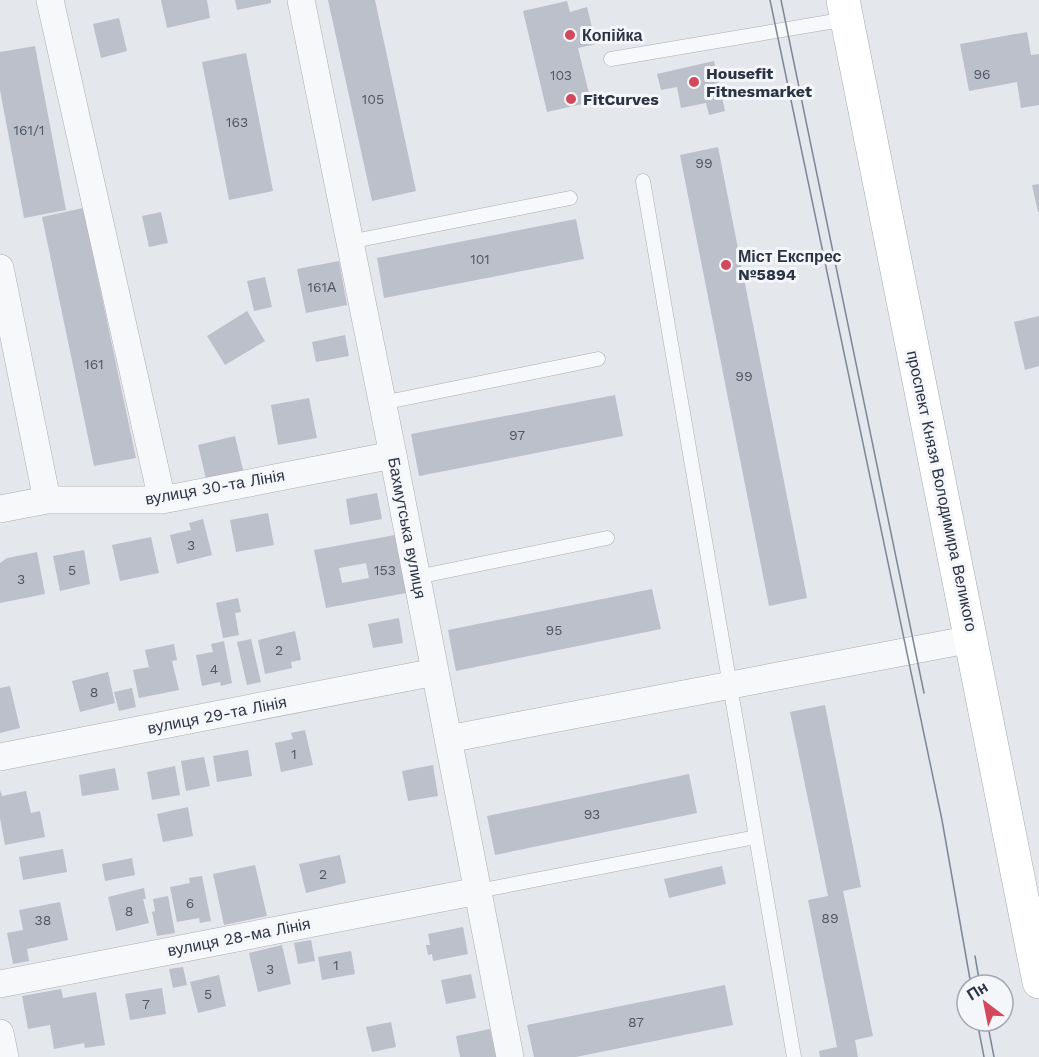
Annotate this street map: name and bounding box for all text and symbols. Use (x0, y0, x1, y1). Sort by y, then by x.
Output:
place label: Копійка (582, 26, 642, 45)
marker: Копійка (563, 28, 577, 42)
place label: Housefit Fitnesmarket (706, 64, 812, 101)
house number: 96 (973, 66, 991, 82)
house number: 103 (550, 67, 572, 83)
marker: Housefit Fitnesmarket (687, 75, 701, 89)
place label: FitCurves (583, 90, 659, 109)
house number: 105 (362, 91, 384, 107)
marker: FitCurves (564, 92, 578, 106)
house number: 163 (226, 114, 248, 130)
house number: 161/1 (13, 122, 45, 138)
house number: 99 (695, 155, 713, 171)
place label: Міст Експрес №5894 (738, 247, 842, 284)
house number: 101 (470, 251, 490, 267)
marker: Міст Експрес №5894 (719, 258, 733, 272)
house number: 161А (308, 279, 337, 295)
street label: проспект Князя Володимира Великого (903, 349, 981, 633)
house number: 161 (84, 356, 104, 372)
house number: 99 (735, 368, 753, 384)
house number: 97 (509, 427, 525, 443)
street label: Бахмутська вулиця (384, 456, 430, 600)
street label: вулиця 30-та Лінія (144, 465, 286, 509)
house number: 3 (187, 537, 195, 553)
house number: 5 (68, 562, 76, 578)
house number: 153 (374, 562, 396, 578)
house number: 3 (17, 571, 25, 587)
house number: 95 (546, 622, 562, 638)
house number: 2 (275, 642, 283, 658)
house number: 4 (210, 661, 218, 677)
house number: 8 (90, 684, 98, 700)
street label: вулиця 29-та Лінія (146, 692, 288, 738)
house number: 1 (291, 746, 297, 762)
house number: 93 (584, 806, 600, 822)
house number: 2 (319, 866, 327, 882)
house number: 6 (186, 895, 194, 911)
house number: 8 (125, 903, 133, 919)
house number: 89 (821, 910, 839, 926)
house number: 38 (35, 912, 51, 928)
street label: вулиця 28-ма Лінія (166, 914, 312, 960)
house number: 1 (333, 957, 339, 973)
house number: 3 (266, 961, 274, 977)
north arrow (955, 973, 1015, 1033)
text: Пн (963, 977, 991, 1004)
house number: 5 (204, 986, 212, 1002)
house number: 7 (142, 996, 150, 1012)
house number: 87 (628, 1014, 644, 1030)

